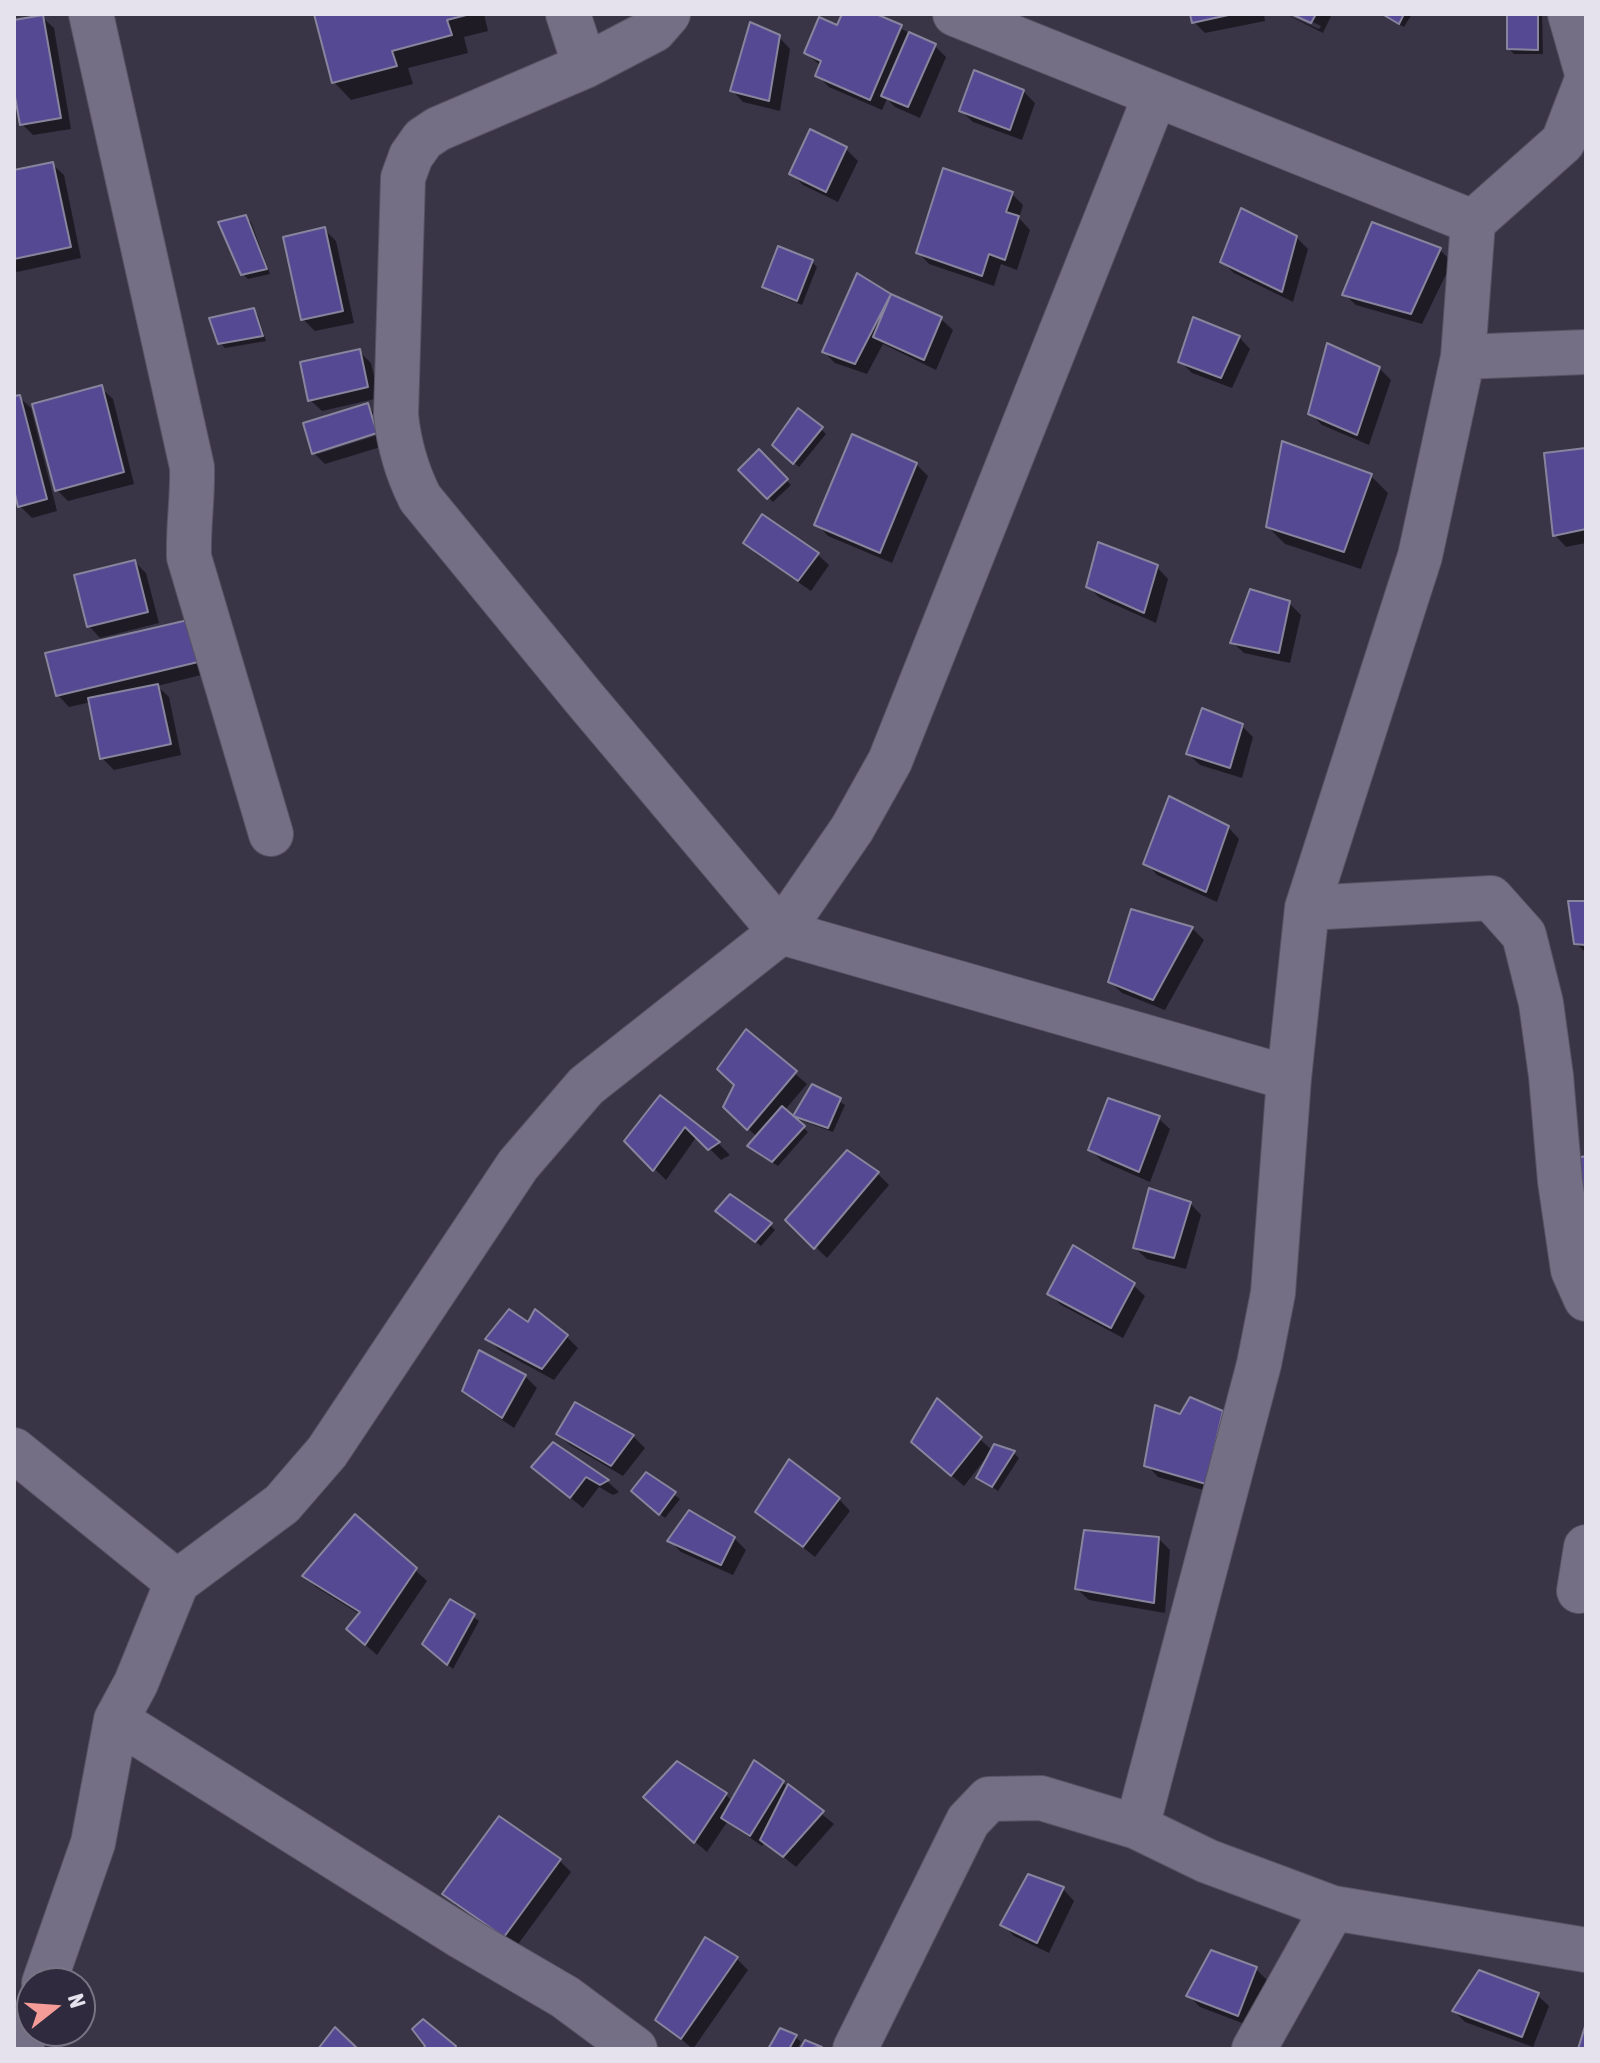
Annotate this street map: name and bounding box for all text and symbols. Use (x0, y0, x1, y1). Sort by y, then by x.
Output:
north arrow (16, 1967, 96, 2047)
text: N (63, 1991, 91, 2011)

